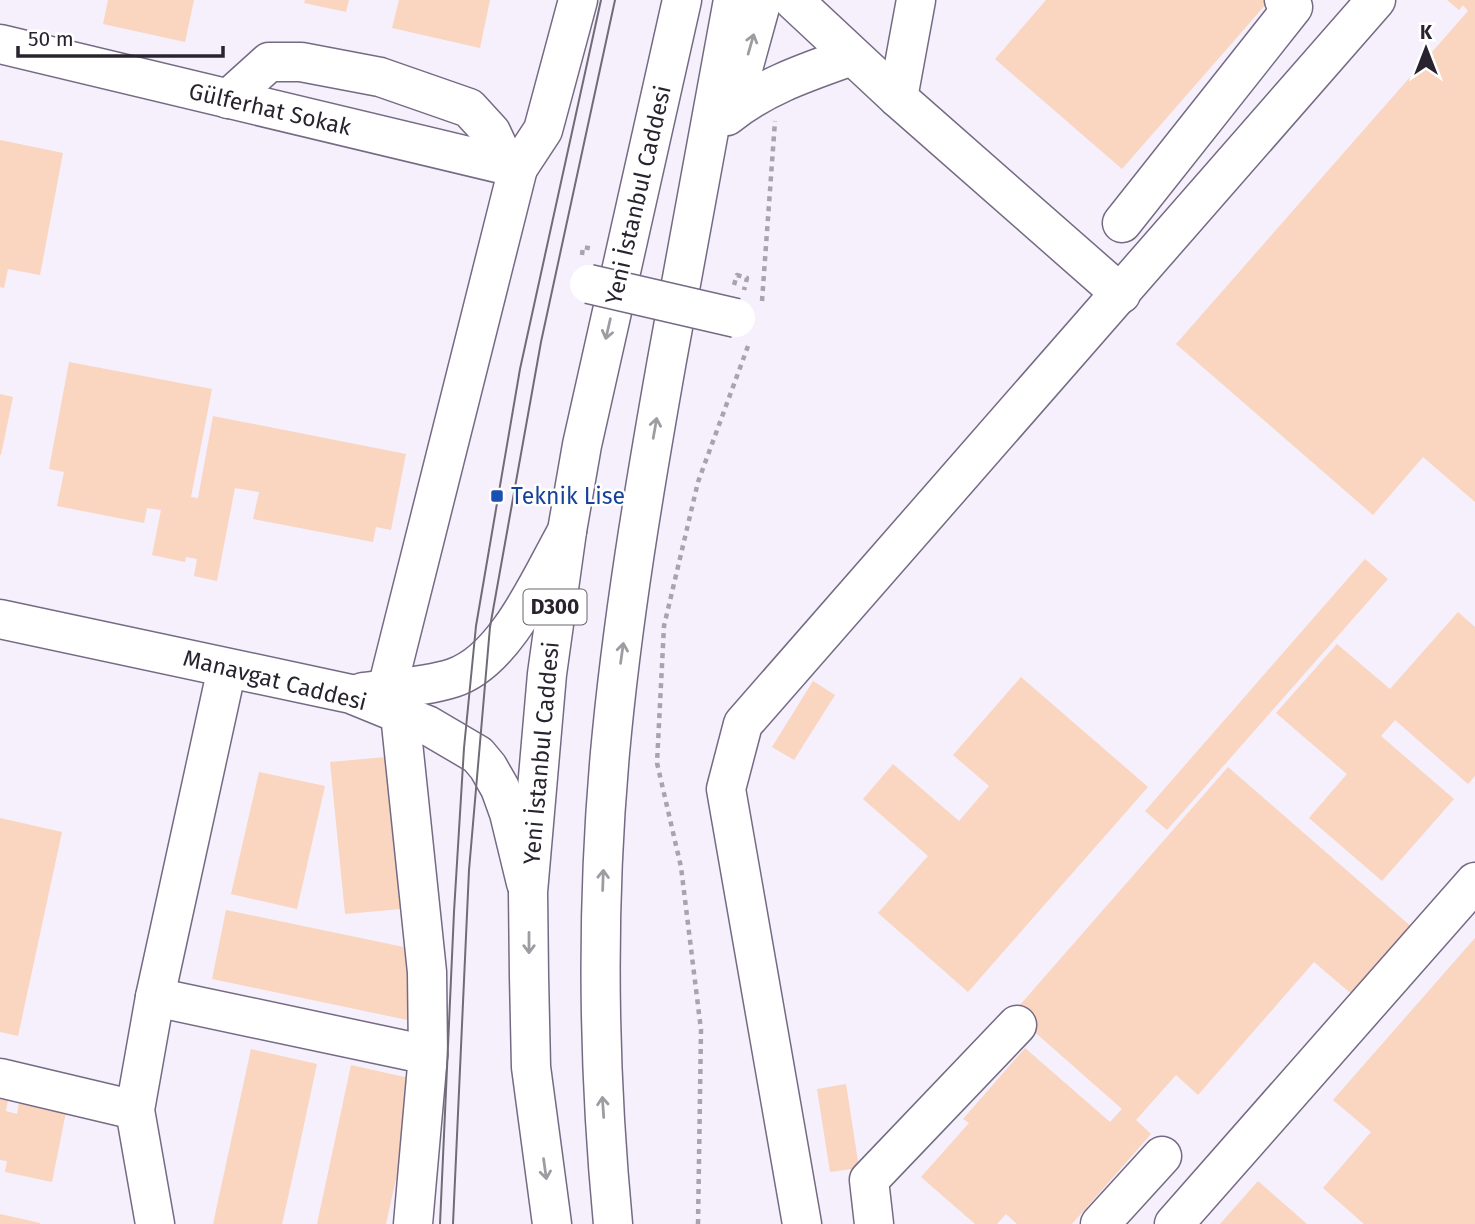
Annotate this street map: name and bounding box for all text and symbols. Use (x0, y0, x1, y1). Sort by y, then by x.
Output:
scale bar (18, 14, 222, 58)
north arrow (1391, 14, 1461, 84)
text: K (1420, 21, 1433, 44)
text: 50 m (28, 26, 74, 52)
one-way arrow (746, 33, 759, 55)
street label: Gülferhat Sokak (186, 77, 354, 141)
street label: Yeni İstanbul Caddesi (599, 83, 677, 307)
one-way arrow (600, 317, 614, 340)
one-way arrow (649, 417, 662, 440)
place label: Teknik Lise (511, 482, 625, 510)
marker: Teknik Lise (489, 488, 505, 504)
road number: D300 (524, 590, 586, 624)
street label: Yeni İstanbul Caddesi (517, 640, 565, 866)
one-way arrow (616, 642, 629, 665)
street label: Manavgat Caddesi (180, 644, 370, 716)
one-way arrow (596, 869, 609, 892)
one-way arrow (522, 931, 536, 954)
one-way arrow (597, 1096, 610, 1119)
one-way arrow (538, 1157, 551, 1180)

